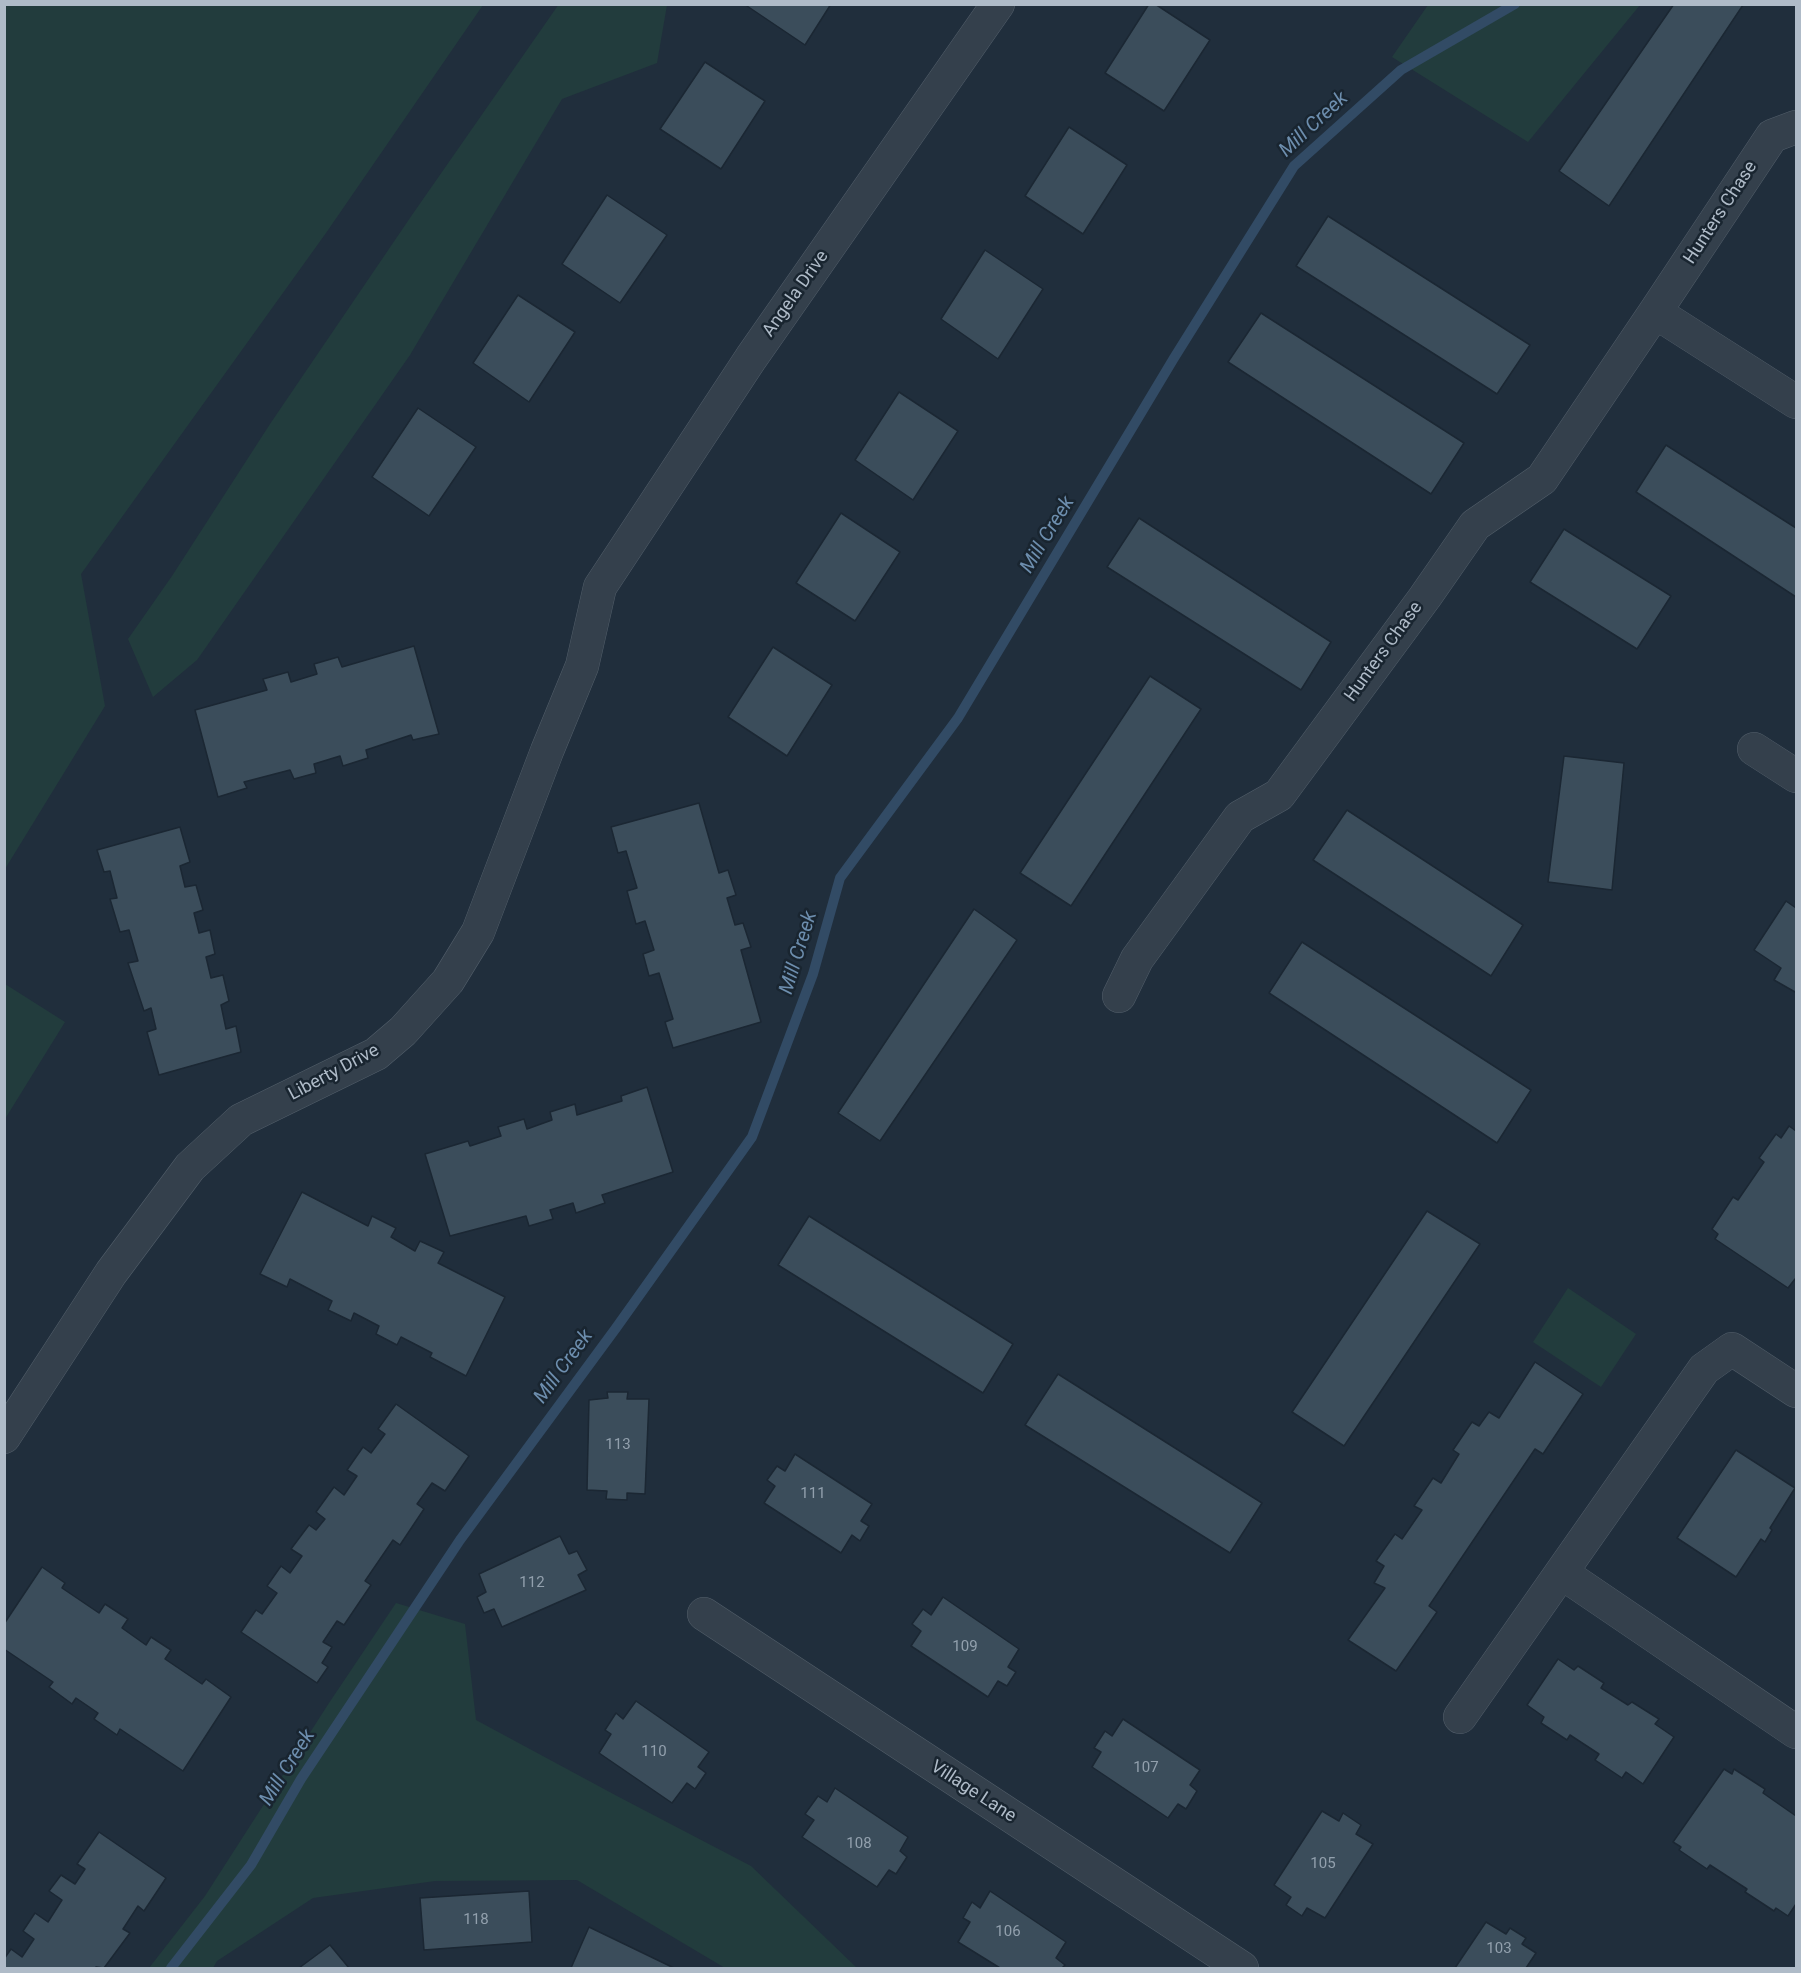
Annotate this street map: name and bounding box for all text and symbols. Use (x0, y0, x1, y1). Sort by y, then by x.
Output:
water label: Mill Creek (1275, 87, 1353, 163)
street label: Hunters Chase (1680, 158, 1762, 268)
street label: Angela Drive (758, 247, 834, 341)
water label: Mill Creek (1016, 492, 1080, 578)
street label: Hunters Chase (1341, 598, 1427, 706)
water label: Mill Creek (775, 909, 823, 997)
street label: Liberty Drive (285, 1040, 383, 1106)
water label: Mill Creek (529, 1325, 599, 1409)
house number: 113 (605, 1436, 631, 1454)
house number: 111 (800, 1485, 826, 1503)
house number: 112 (519, 1574, 545, 1592)
house number: 109 (952, 1638, 978, 1656)
water label: Mill Creek (255, 1725, 321, 1811)
house number: 110 (641, 1743, 667, 1761)
street label: Village Lane (926, 1756, 1020, 1828)
house number: 107 (1133, 1759, 1159, 1777)
house number: 108 (846, 1835, 872, 1853)
house number: 105 (1310, 1855, 1336, 1873)
house number: 118 (463, 1911, 489, 1929)
house number: 106 (995, 1923, 1021, 1941)
house number: 103 (1486, 1940, 1512, 1958)

